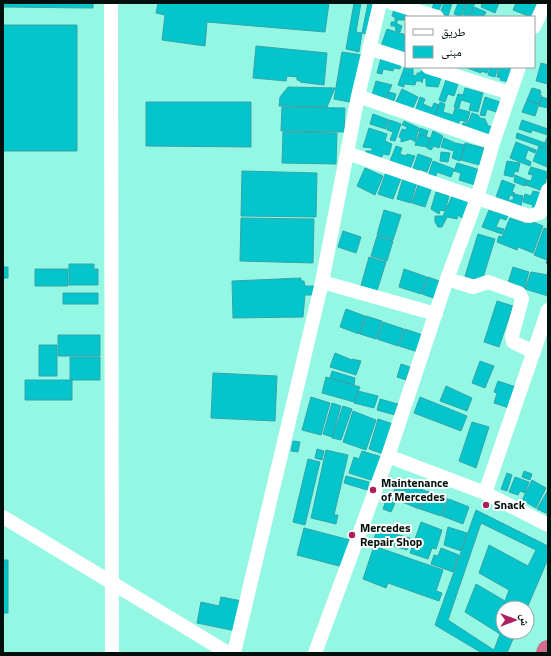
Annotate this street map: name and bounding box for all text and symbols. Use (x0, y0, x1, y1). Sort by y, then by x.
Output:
legend (405, 16, 535, 68)
text: طريق (441, 22, 466, 41)
text: مبنى (441, 42, 462, 61)
place label: Maintenance of Mercedes (381, 473, 448, 506)
marker: Maintenance of Mercedes (368, 485, 378, 495)
place label: Snack (494, 495, 526, 514)
marker: Snack (481, 500, 491, 510)
place label: Mercedes Repair Shop (360, 518, 423, 551)
marker: Mercedes Repair Shop (347, 530, 357, 540)
north arrow (495, 600, 535, 640)
text: ش (517, 614, 533, 626)

